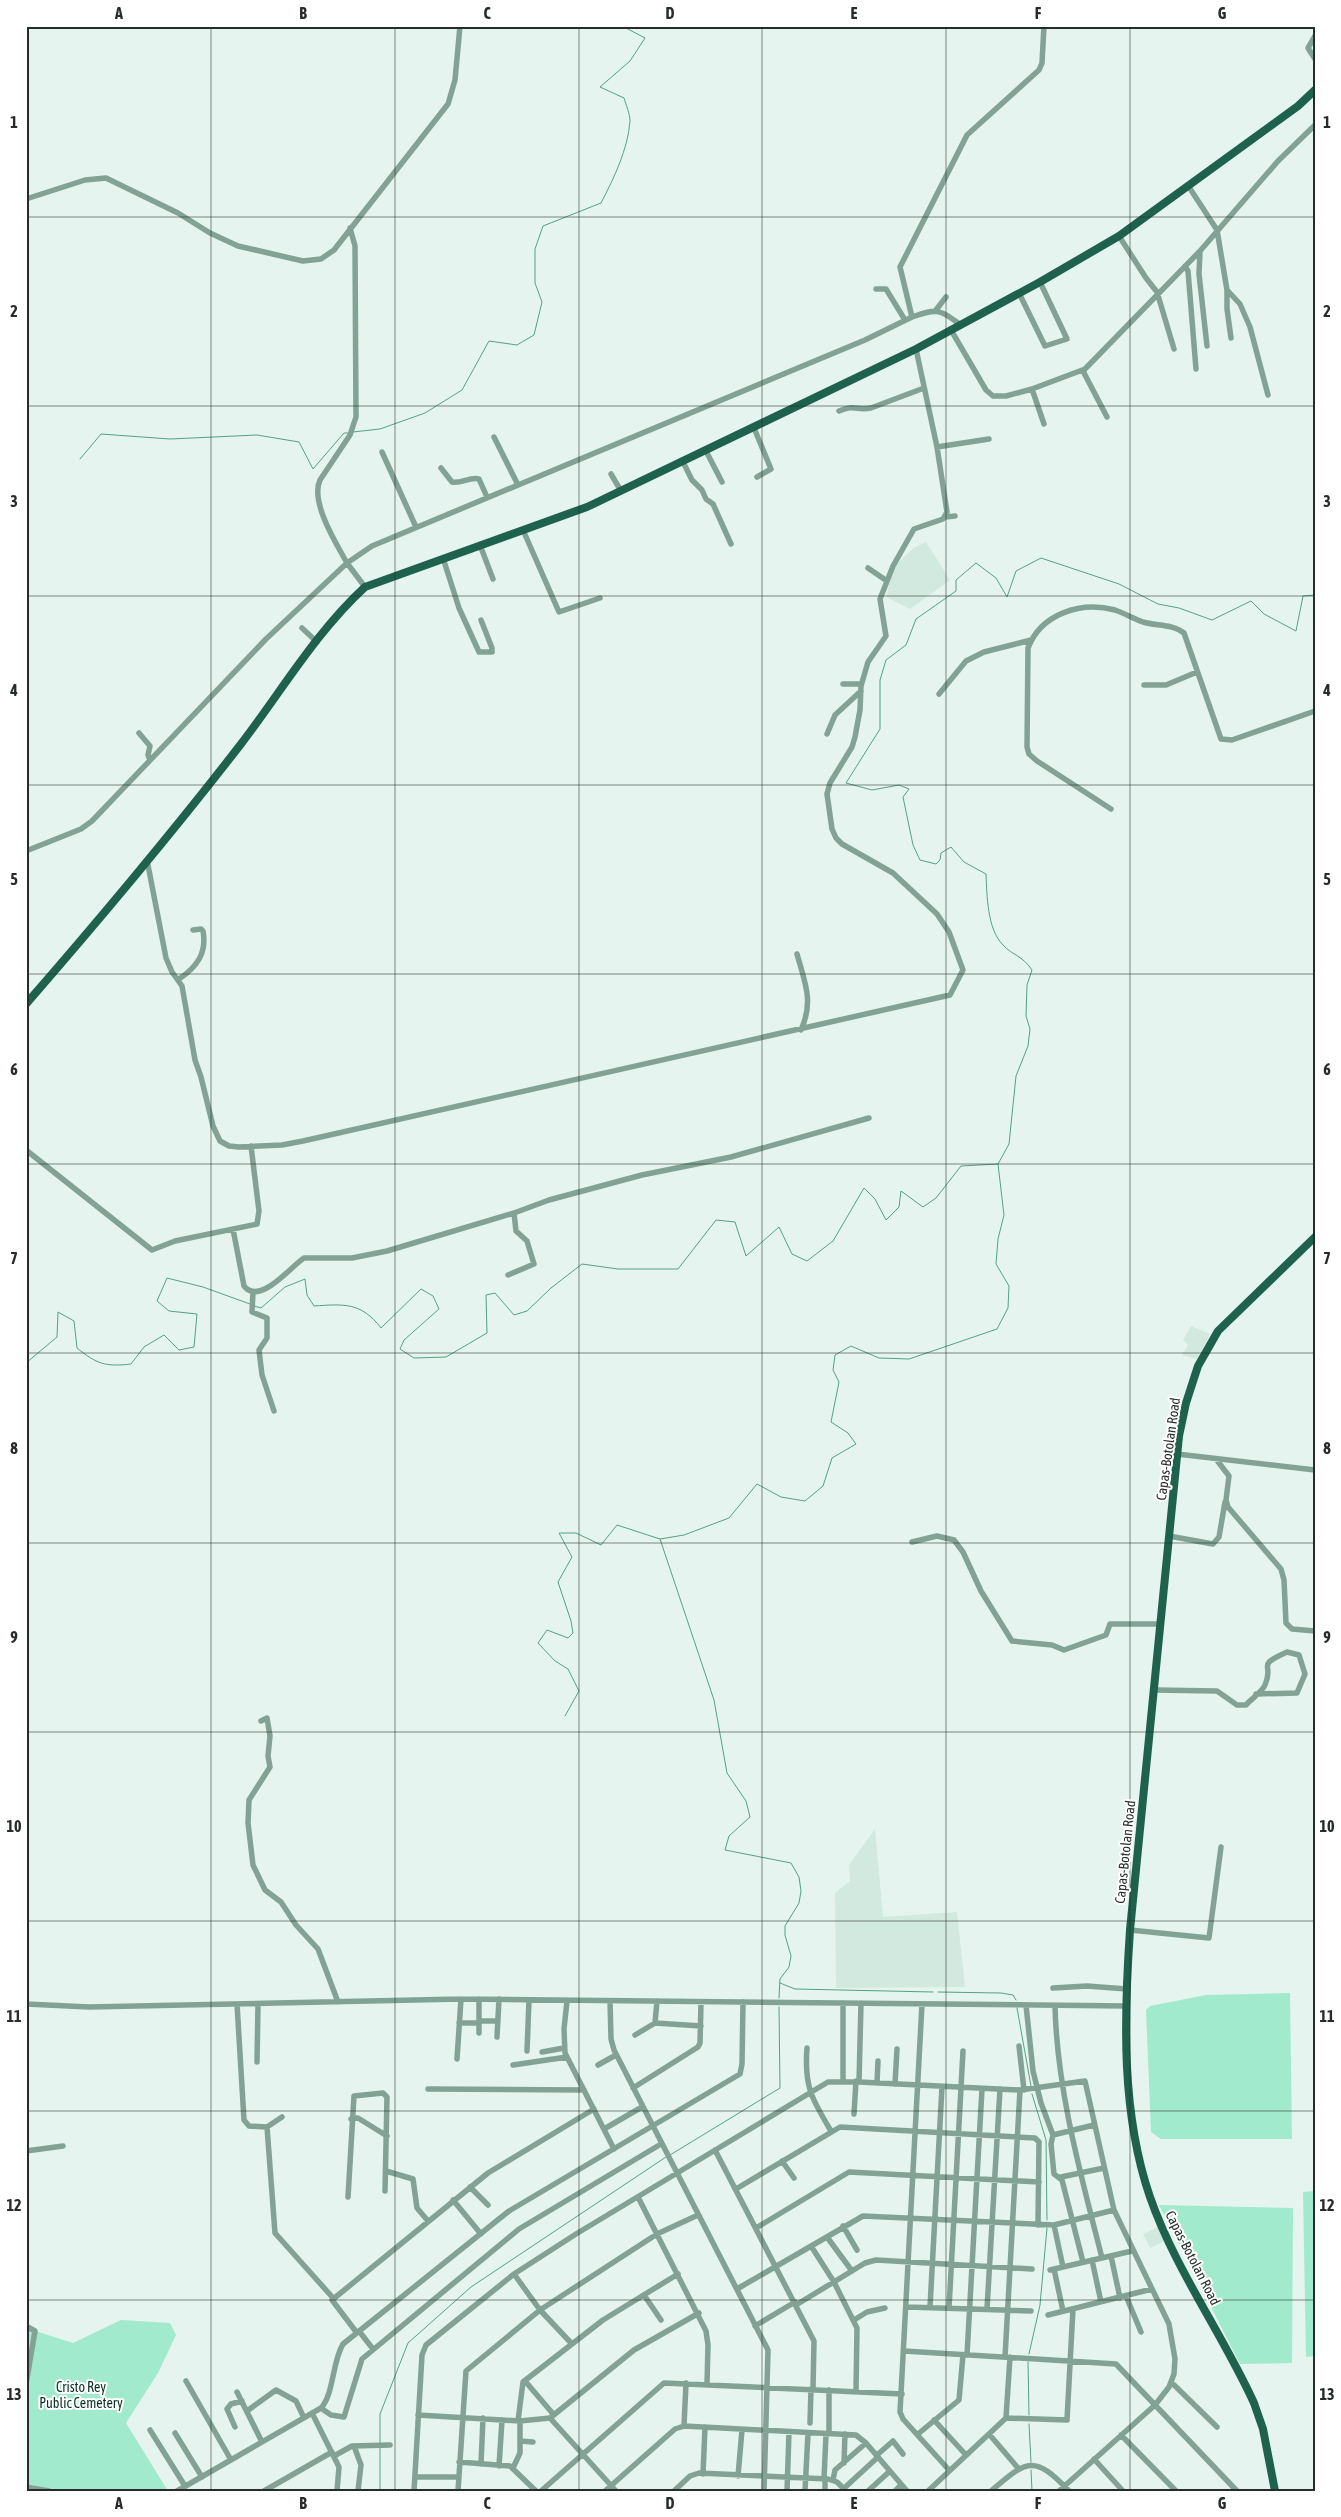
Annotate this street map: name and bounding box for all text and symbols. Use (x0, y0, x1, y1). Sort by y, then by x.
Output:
text: A (114, 4, 123, 22)
text: B (299, 4, 307, 22)
text: C (483, 4, 491, 22)
text: D (666, 4, 675, 22)
text: E (851, 4, 858, 22)
text: F (1035, 4, 1042, 22)
text: G (1218, 4, 1227, 22)
text: 1 (10, 113, 18, 131)
text: 1 (1323, 113, 1331, 131)
text: 2 (10, 302, 18, 320)
text: 2 (1323, 302, 1331, 320)
text: 3 (10, 492, 18, 510)
text: 3 (1323, 492, 1331, 510)
text: 4 (9, 681, 18, 699)
text: 4 (1322, 681, 1331, 699)
text: 5 (10, 870, 18, 888)
text: 5 (1323, 870, 1331, 888)
text: 6 (10, 1060, 18, 1078)
text: 6 (1323, 1060, 1331, 1078)
text: 7 (10, 1249, 18, 1267)
text: 7 (1323, 1249, 1331, 1267)
street label: Capas-Botolan Road (1153, 1397, 1183, 1501)
text: 8 (10, 1439, 18, 1457)
text: 8 (1323, 1439, 1331, 1457)
text: 9 (10, 1628, 18, 1646)
text: 9 (1323, 1628, 1331, 1646)
street label: Capas-Botolan Road (1112, 1800, 1138, 1904)
text: 10 (6, 1817, 22, 1835)
text: 10 (1319, 1817, 1335, 1835)
text: 11 (6, 2007, 22, 2025)
text: 11 (1319, 2007, 1335, 2025)
text: 12 (6, 2196, 22, 2214)
text: 12 (1319, 2196, 1335, 2214)
street label: Capas-Botolan Road (1162, 2208, 1224, 2308)
park label: Cristo Rey Public Cemetery (39, 2379, 123, 2411)
text: 13 (6, 2385, 22, 2403)
text: 13 (1319, 2385, 1335, 2403)
text: A (114, 2494, 123, 2512)
text: B (299, 2494, 307, 2512)
text: C (483, 2494, 491, 2512)
text: D (666, 2494, 675, 2512)
text: E (851, 2494, 858, 2512)
text: F (1035, 2494, 1042, 2512)
text: G (1218, 2494, 1227, 2512)

